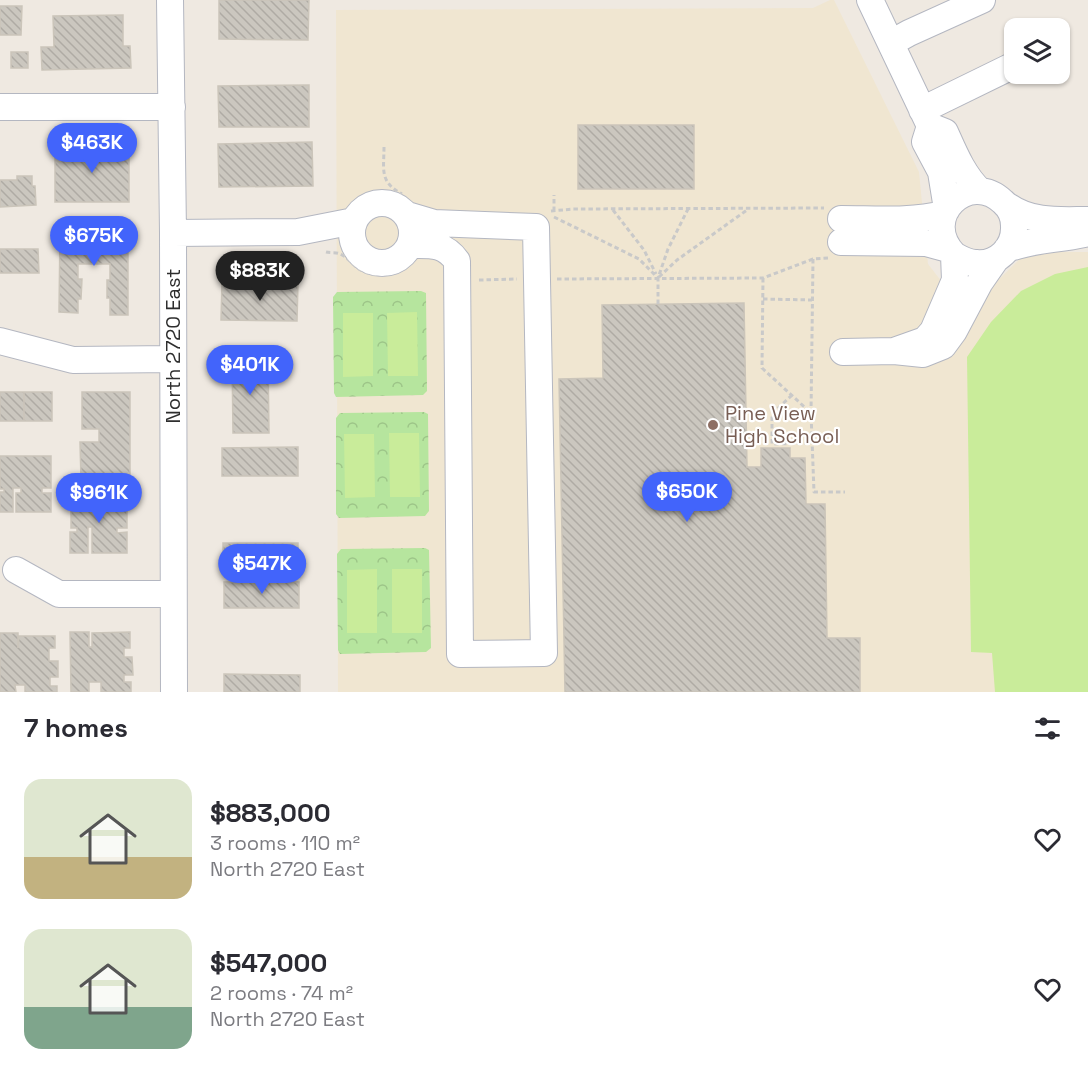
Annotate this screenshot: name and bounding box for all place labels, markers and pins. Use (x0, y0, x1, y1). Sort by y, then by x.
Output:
pin: $463K (50, 123, 134, 174)
pin: $675K (52, 216, 136, 267)
pin: $883K (218, 251, 302, 302)
pin: $401K (208, 345, 292, 396)
place label: Pine View High School (725, 400, 839, 449)
marker: Pine View High School (706, 418, 720, 432)
pin: $650K (645, 472, 729, 523)
pin: $961K (57, 473, 141, 524)
pin: $547K (220, 544, 304, 595)

